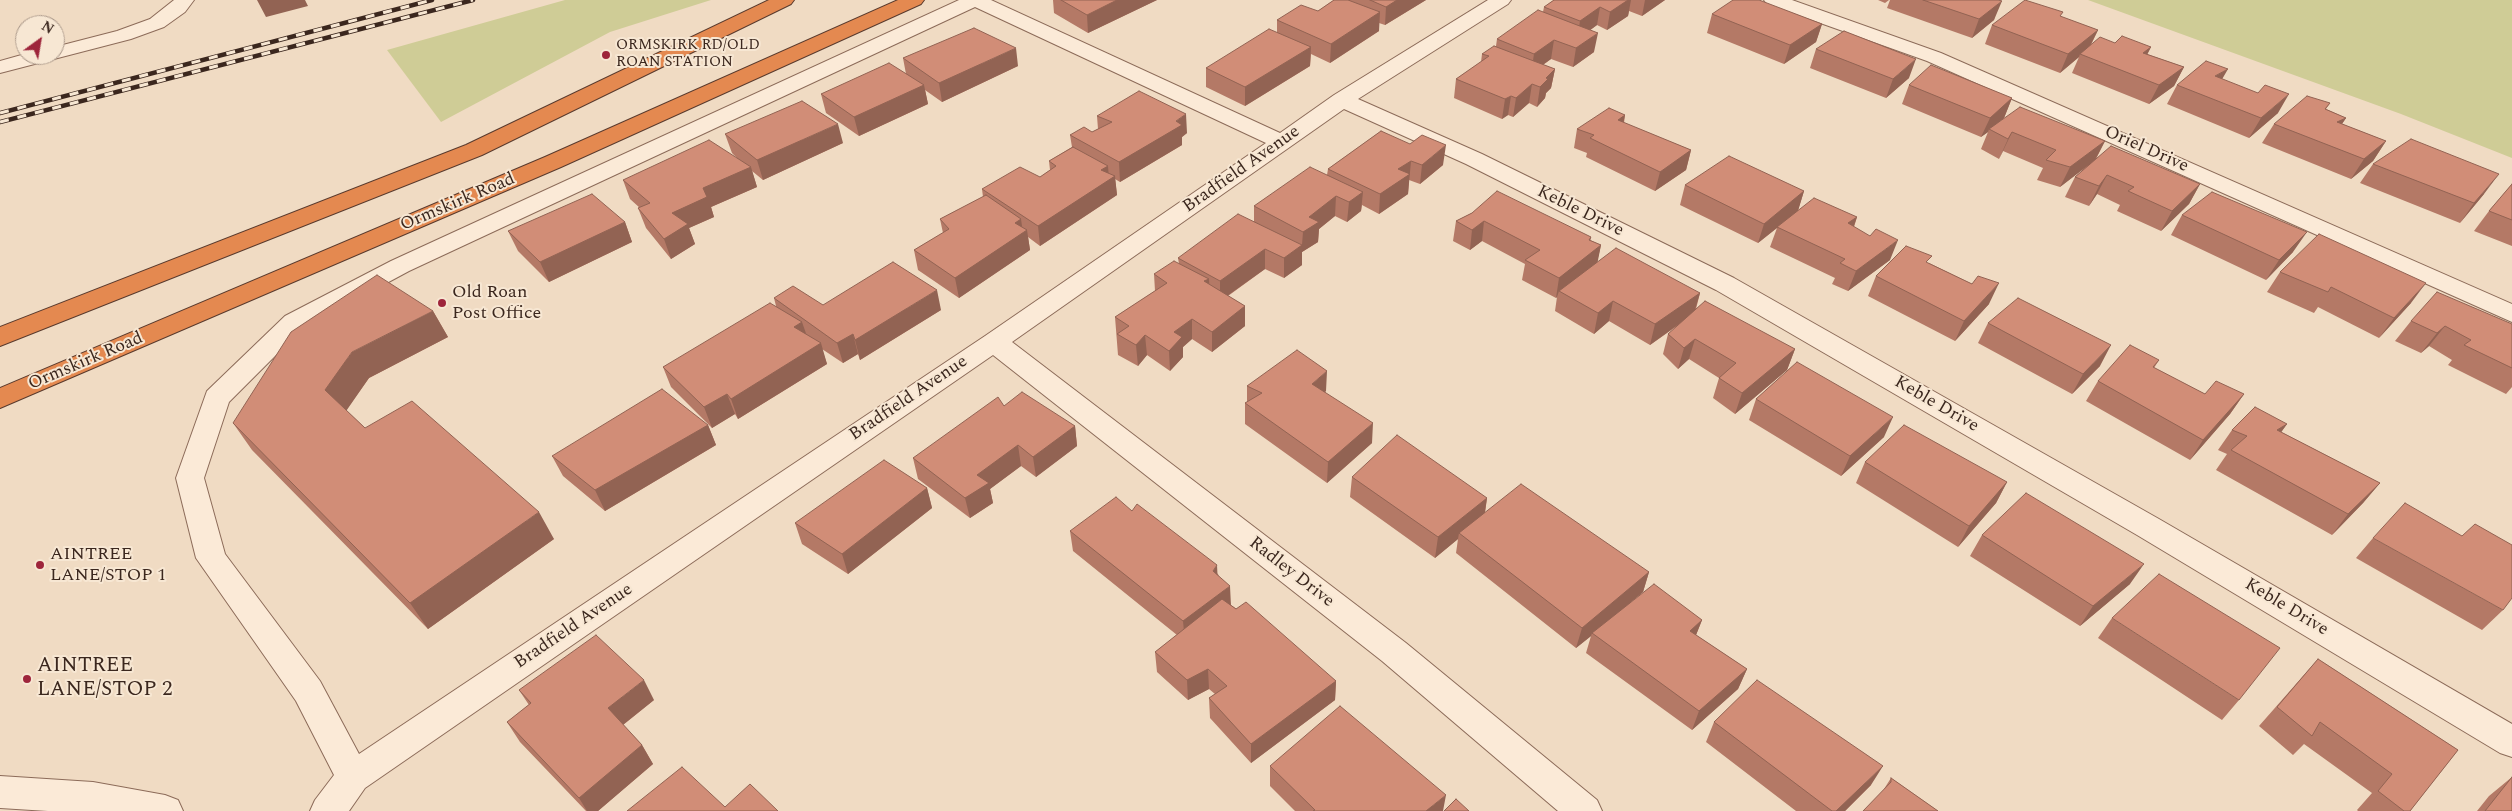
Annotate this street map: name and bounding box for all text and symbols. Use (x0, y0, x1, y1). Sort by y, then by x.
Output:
north arrow (15, 15, 65, 65)
text: N (37, 16, 58, 40)
place label: ORMSKIRK RD/OLD ROAN STATION (616, 37, 760, 72)
marker: ORMSKIRK RD/OLD ROAN STATION (600, 49, 612, 61)
street label: Bradfield Avenue (1179, 122, 1305, 218)
street label: Oriel Drive (2101, 122, 2191, 178)
street label: Ormskirk Road (397, 169, 519, 237)
street label: Keble Drive (1533, 182, 1627, 242)
place label: Old Roan Post Office (452, 282, 541, 324)
marker: Old Roan Post Office (436, 297, 448, 309)
street label: Ormskirk Road (25, 328, 147, 396)
street label: Bradfield Avenue (846, 352, 972, 446)
street label: Keble Drive (1890, 372, 1982, 438)
street label: Radley Drive (1244, 533, 1338, 613)
place label: AINTREE LANE/STOP 1 (50, 544, 166, 586)
marker: AINTREE LANE/STOP 1 (34, 559, 46, 571)
street label: Keble Drive (2240, 575, 2332, 641)
street label: Bradfield Avenue (511, 580, 637, 674)
place label: AINTREE LANE/STOP 2 (37, 654, 173, 704)
marker: AINTREE LANE/STOP 2 (21, 673, 33, 685)

